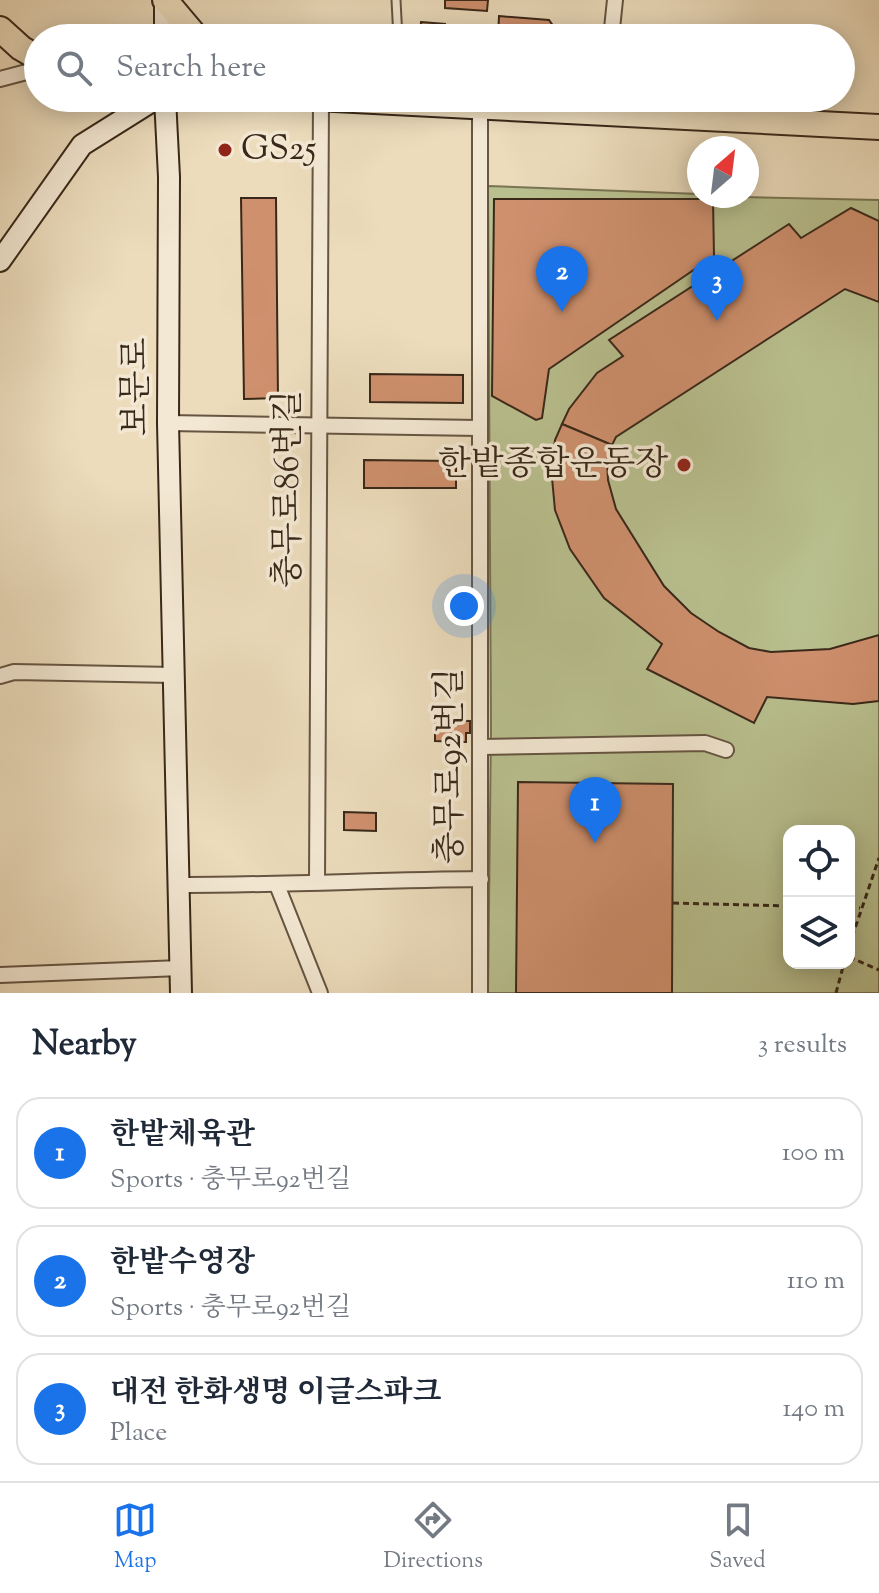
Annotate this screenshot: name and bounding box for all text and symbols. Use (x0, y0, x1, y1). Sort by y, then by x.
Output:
search box (24, 24, 855, 112)
icon: search (52, 46, 96, 90)
text: Search here (116, 47, 266, 90)
place label: GS25 (241, 126, 316, 175)
north arrow (687, 136, 759, 208)
marker: GS25 (216, 141, 234, 159)
pin: 2 (536, 246, 588, 312)
pin: 3 (691, 255, 743, 321)
street label: 보문로 (113, 338, 162, 436)
street label: 충무로86번길 (265, 390, 314, 588)
place label: 한밭종합운동장 (438, 441, 668, 490)
marker: 한밭종합운동장 (675, 456, 693, 474)
your location (444, 586, 484, 626)
street label: 충무로92번길 (427, 668, 476, 864)
pin: 1 (569, 777, 621, 843)
map controls (783, 825, 855, 969)
button: locate (783, 825, 855, 897)
button: layers (783, 897, 855, 969)
text: Nearby (32, 1021, 137, 1070)
text: 3 results (758, 1027, 847, 1064)
text: 한밭체육관 (110, 1114, 255, 1157)
text: 1 (56, 1135, 64, 1172)
text: 100 m (782, 1135, 845, 1172)
text: Sports · 충무로92번길 (110, 1162, 351, 1199)
text: 한밭수영장 (110, 1242, 255, 1285)
text: 2 (54, 1263, 66, 1300)
text: 110 m (787, 1263, 845, 1300)
text: Sports · 충무로92번길 (110, 1290, 351, 1327)
text: 대전 한화생명 이글스파크 (110, 1372, 442, 1415)
text: 3 (55, 1391, 65, 1428)
text: 140 m (782, 1391, 845, 1428)
text: Place (110, 1415, 167, 1452)
tab: Map (113, 1498, 157, 1578)
tab: Directions (384, 1498, 483, 1578)
tab: Saved (709, 1498, 766, 1578)

